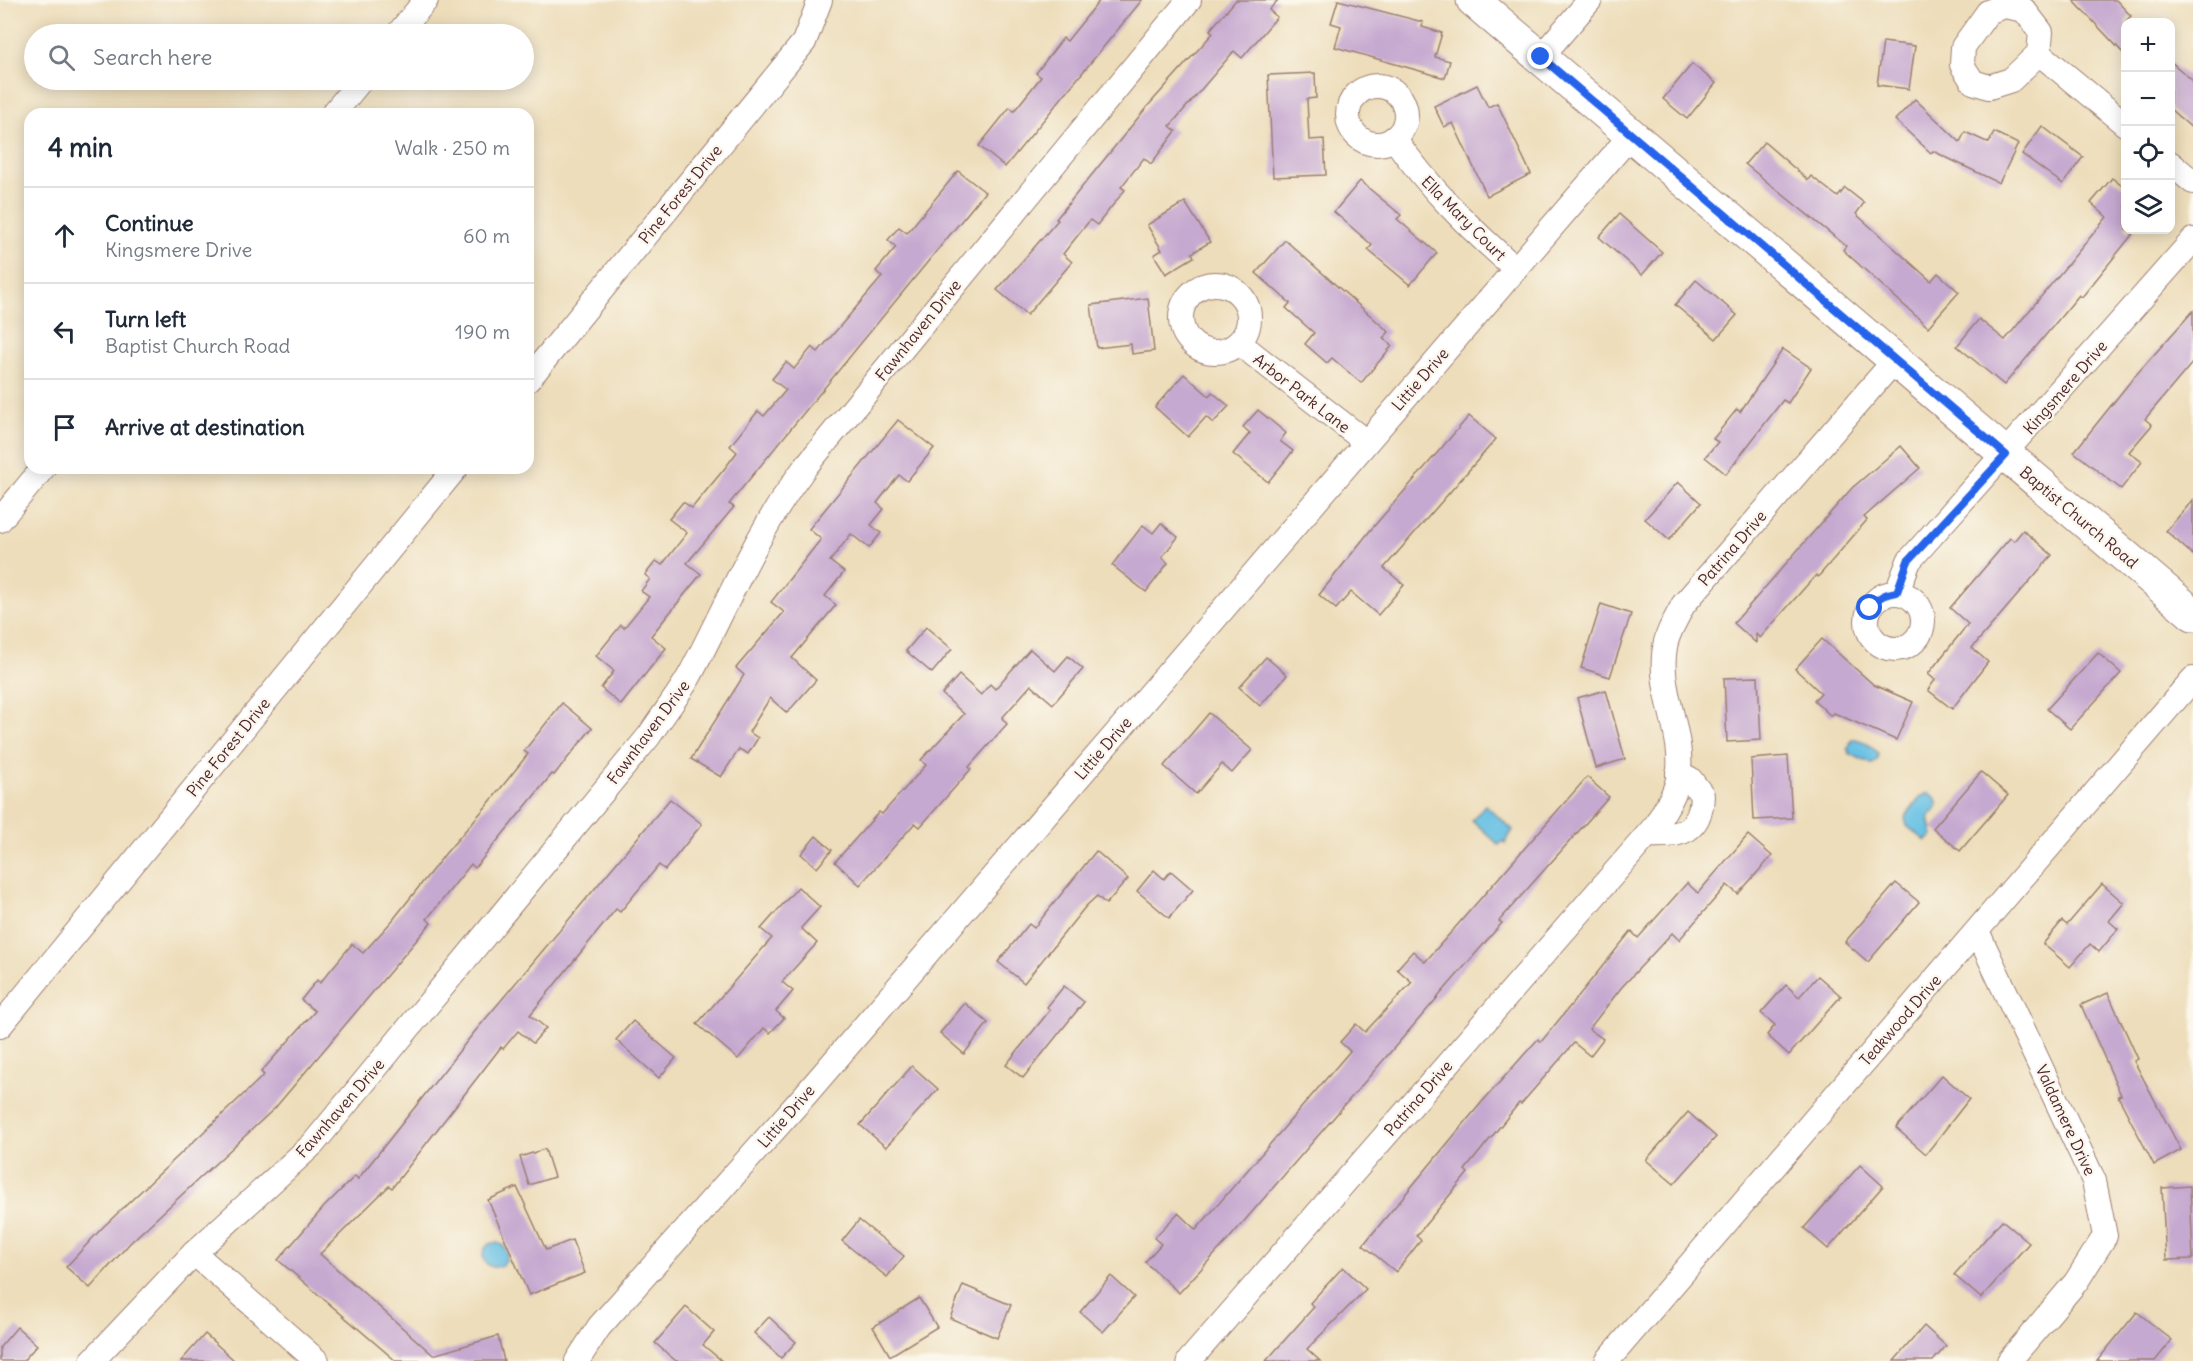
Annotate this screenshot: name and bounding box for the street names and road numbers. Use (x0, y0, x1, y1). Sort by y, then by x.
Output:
street label: Pine Forest Drive (634, 141, 726, 247)
street label: Ella Mary Court (1417, 171, 1511, 265)
street label: Fawnhaven Drive (871, 275, 965, 385)
street label: Kingsmere Drive (2019, 336, 2111, 438)
street label: Littie Drive (1387, 343, 1453, 415)
street label: Arbor Park Lane (1250, 349, 1354, 437)
street label: Baptist Church Road (2016, 462, 2142, 572)
street label: Patrina Drive (1694, 506, 1770, 590)
street label: Fawnhaven Drive (602, 676, 694, 788)
street label: Pine Forest Drive (182, 694, 274, 800)
street label: Littie Drive (1070, 712, 1136, 784)
street label: Teakwood Drive (1855, 970, 1945, 1070)
street label: Fawnhaven Drive (291, 1054, 389, 1162)
street label: Patrina Drive (1380, 1056, 1456, 1140)
street label: Valdamere Drive (2032, 1062, 2100, 1178)
street label: Littie Drive (753, 1080, 819, 1152)

